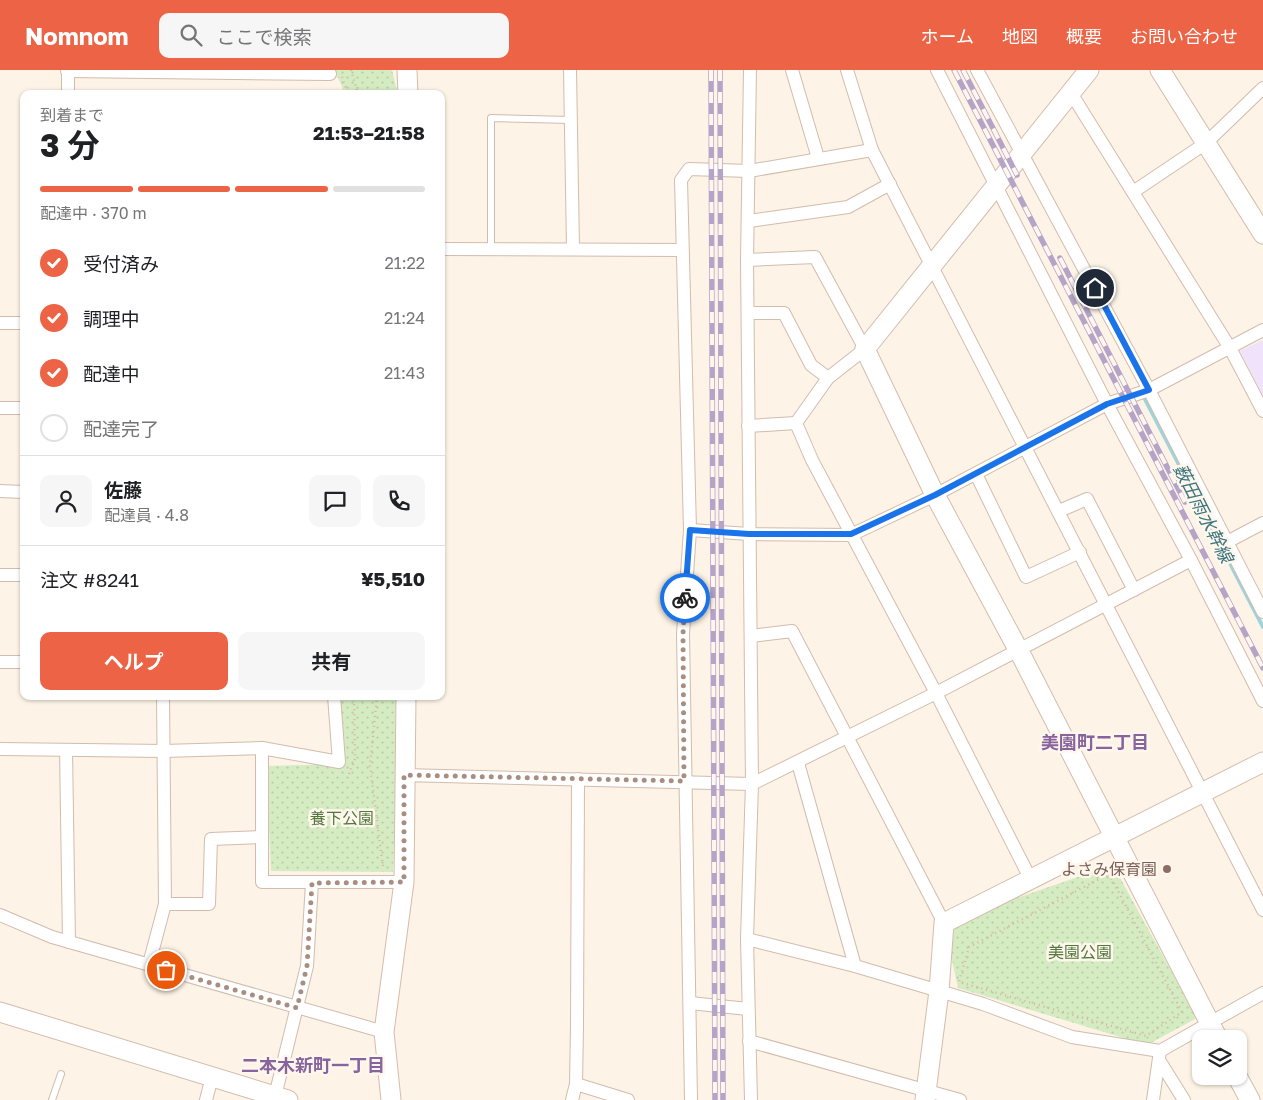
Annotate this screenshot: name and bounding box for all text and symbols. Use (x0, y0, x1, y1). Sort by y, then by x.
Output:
search box (159, 13, 509, 58)
text: Nomnom (25, 21, 129, 50)
icon: search (177, 21, 205, 49)
text: ここで検索 (217, 25, 312, 48)
text: ホーム (921, 25, 974, 47)
text: 地図 (1002, 25, 1038, 47)
text: 概要 (1066, 25, 1102, 47)
text: お問い合わせ (1130, 25, 1238, 47)
text: 到着まで (40, 105, 104, 125)
text: 21:53–21:58 (313, 121, 425, 144)
text: 3 分 (40, 126, 100, 164)
text: 配達中 · 370 m (40, 203, 147, 223)
icon: check (40, 249, 68, 277)
text: 受付済み (83, 252, 159, 275)
text: 21:22 (385, 253, 425, 273)
pin (1074, 267, 1116, 309)
icon: home (1081, 274, 1109, 302)
icon: check (40, 304, 68, 332)
text: 調理中 (83, 307, 140, 330)
text: 21:24 (384, 308, 425, 328)
icon: check (40, 359, 68, 387)
text: 配達中 (83, 362, 140, 385)
text: 21:43 (384, 363, 425, 383)
text: 配達完了 (83, 417, 159, 440)
water label: 薮田雨水幹線 (1170, 460, 1239, 568)
button: person (40, 475, 92, 527)
button: chat (309, 475, 361, 527)
button: phone (373, 475, 425, 527)
text: 佐藤 (104, 478, 142, 501)
text: 配達員 · 4.8 (104, 505, 189, 525)
text: ¥5,510 (361, 567, 425, 590)
text: 注文 #8241 (40, 568, 139, 591)
courier (660, 573, 710, 623)
icon: bike (671, 584, 699, 612)
button: ヘルプ (40, 632, 228, 690)
button: 共有 (238, 632, 425, 690)
district label: 美園町二丁目 (1041, 731, 1149, 753)
park label: 養下公園 (310, 808, 374, 828)
place label: よさみ保育園 (1061, 859, 1157, 879)
marker: よさみ保育園 (1161, 863, 1173, 875)
park label: 美園公園 (1048, 942, 1112, 962)
pin (145, 949, 187, 991)
icon: bag (152, 956, 180, 984)
map controls (1192, 1030, 1247, 1085)
button: layers (1192, 1030, 1247, 1085)
district label: 二本木新町一丁目 (241, 1054, 385, 1076)

